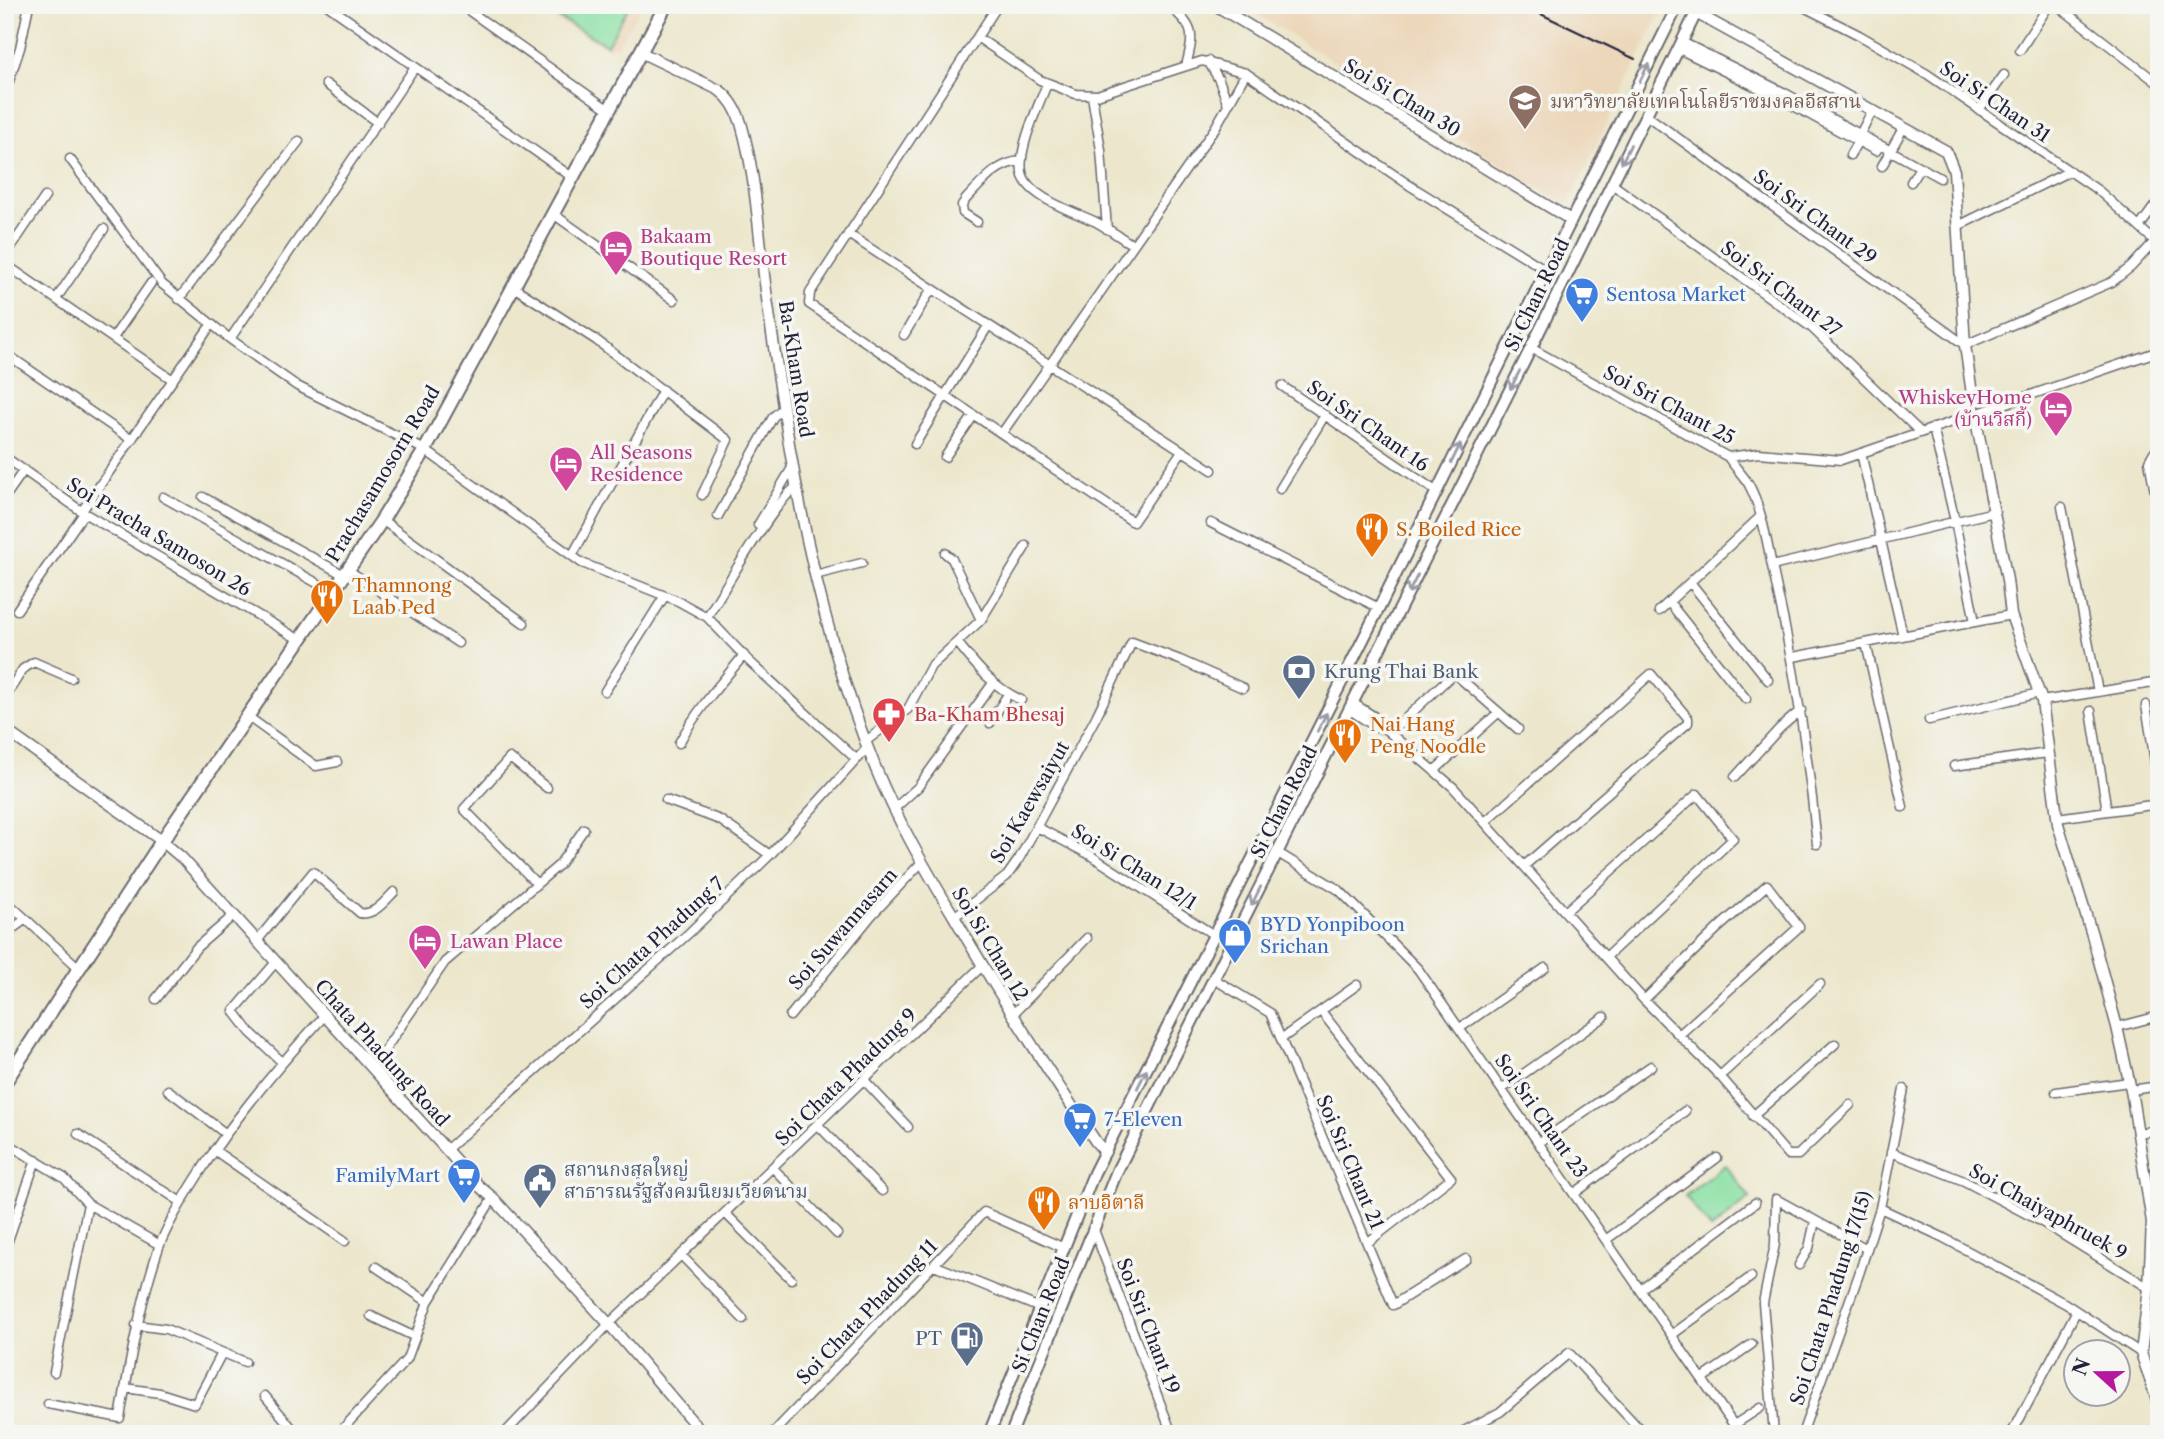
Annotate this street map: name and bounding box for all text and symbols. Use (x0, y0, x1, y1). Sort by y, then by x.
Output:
street label: Soi Si Chan 30 (1339, 54, 1465, 142)
street label: Soi Si Chan 31 (1935, 57, 2055, 147)
one-way arrow (1637, 63, 1651, 84)
school or university icon: มหาวิทยาลัยเทคโนโลยีราชมงคลอีสสาน (1506, 82, 1544, 131)
place label: มหาวิทยาลัยเทคโนโลยีราชมงคลอีสสาน (1550, 87, 1861, 113)
one-way arrow (1619, 143, 1633, 164)
street label: Soi Sri Chant 29 (1749, 165, 1881, 269)
place label: Bakaam Boutique Resort (640, 225, 787, 270)
hotel icon: Bakaam Boutique Resort (597, 228, 635, 277)
street label: Si Chan Road (1500, 234, 1574, 355)
street label: Soi Sri Chant 27 (1716, 236, 1846, 342)
supermarket icon: Sentosa Market (1563, 275, 1601, 324)
place label: Sentosa Market (1606, 283, 1746, 306)
street label: Ba-Kham Road (774, 299, 818, 440)
street label: Soi Sri Chant 25 (1599, 361, 1739, 449)
one-way arrow (1507, 369, 1521, 390)
street label: Soi Sri Chant 16 (1303, 375, 1433, 477)
street label: Prachasamosorn Road (321, 381, 445, 566)
place label: WhiskeyHome (บ้านวิสกี้) (1897, 386, 2032, 431)
hotel icon: WhiskeyHome (บ้านวิสกี้) (2037, 389, 2075, 438)
place label: All Seasons Residence (589, 441, 693, 486)
one-way arrow (1450, 443, 1463, 464)
hotel icon: All Seasons Residence (547, 444, 585, 493)
street label: Soi Pracha Samoson 26 (63, 473, 255, 601)
restaurant icon: S. Boiled Rice (1353, 510, 1391, 559)
place label: S. Boiled Rice (1396, 518, 1521, 541)
one-way arrow (1406, 573, 1420, 594)
place label: Thamnong Laab Ped (352, 574, 452, 619)
restaurant icon: Thamnong Laab Ped (308, 577, 346, 626)
bank icon: Krung Thai Bank (1280, 652, 1318, 701)
place label: Krung Thai Bank (1324, 660, 1479, 683)
pharmacy icon: Ba-Kham Bhesaj (870, 695, 908, 744)
place label: Ba-Kham Bhesaj (914, 703, 1065, 726)
one-way arrow (1315, 712, 1329, 733)
place label: Nai Hang Peng Noodle (1370, 713, 1486, 758)
restaurant icon: Nai Hang Peng Noodle (1326, 716, 1364, 765)
street label: Soi Kaewsaiyut (986, 737, 1074, 867)
street label: Si Chan Road (1246, 742, 1322, 862)
street label: Soi Si Chan 12/1 (1067, 819, 1201, 915)
street label: Soi Suwannasarn (784, 863, 902, 995)
street label: Soi Chata Phadung 7 (575, 872, 729, 1014)
street label: Soi Si Chan 12 (947, 883, 1033, 1005)
one-way arrow (1248, 885, 1262, 906)
place label: BYD Yonpiboon Srichan (1260, 913, 1405, 958)
shop icon: BYD Yonpiboon Srichan (1216, 916, 1254, 965)
hotel icon: Lawan Place (406, 922, 444, 971)
place label: Lawan Place (450, 930, 563, 953)
street label: Chata Phadung Road (310, 975, 454, 1132)
street label: Soi Chata Phadung 9 (770, 1003, 922, 1151)
street label: Soi Sri Chant 23 (1490, 1050, 1592, 1182)
one-way arrow (1135, 1069, 1149, 1090)
street label: Soi Sri Chant 21 (1311, 1092, 1389, 1232)
supermarket icon: 7-Eleven (1061, 1100, 1099, 1149)
place label: 7-Eleven (1104, 1108, 1183, 1131)
supermarket icon: FamilyMart (445, 1156, 483, 1205)
place label: สถานกงสุลใหญ่ สาธารณรัฐสังคมนิยมเวียดนาม (564, 1156, 808, 1203)
street label: Soi Chaiyaphruek 9 (1965, 1159, 2131, 1265)
public building icon: สถานกงสุลใหญ่ สาธารณรัฐสังคมนิยมเวียดนาม (521, 1161, 559, 1210)
place label: FamilyMart (335, 1164, 440, 1187)
restaurant icon: ลาบอิตาลี (1025, 1183, 1063, 1232)
street label: Soi Chata Phadung 17(15) (1785, 1188, 1877, 1408)
place label: ลาบอิตาลี (1068, 1191, 1145, 1214)
street label: Soi Chata Phadung 11 (792, 1235, 942, 1389)
street label: Si Chan Road (1007, 1253, 1075, 1376)
street label: Soi Sri Chant 19 (1112, 1255, 1184, 1397)
fuel station icon: PT (948, 1319, 986, 1368)
place label: PT (915, 1327, 943, 1350)
north arrow (2062, 1338, 2132, 1408)
text: N (2068, 1355, 2095, 1379)

